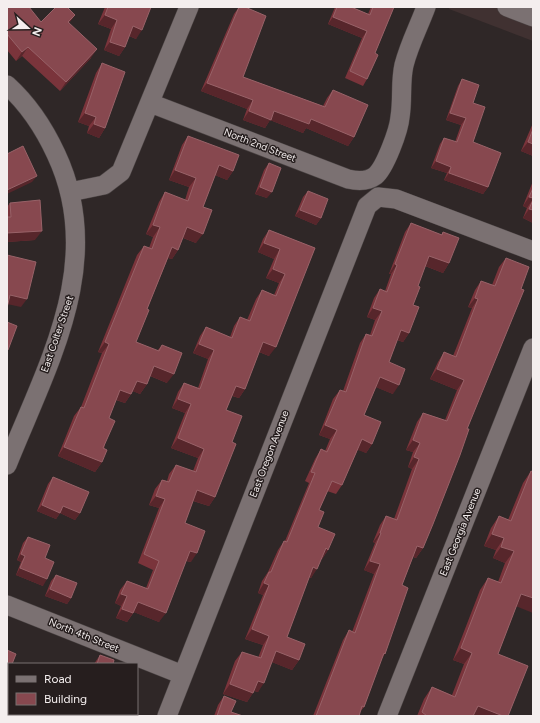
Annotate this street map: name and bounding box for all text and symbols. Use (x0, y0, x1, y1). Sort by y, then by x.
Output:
north arrow (8, 8, 48, 48)
text: N (29, 25, 44, 38)
street label: North 2nd Street (222, 125, 298, 165)
street label: East Colter Street (38, 294, 76, 374)
street label: East Oregon Avenue (246, 408, 292, 499)
street label: East Georgia Avenue (436, 486, 484, 578)
street label: North 4th Street (47, 615, 121, 655)
legend (8, 663, 138, 715)
text: Road (44, 672, 72, 686)
text: Building (44, 692, 87, 706)

